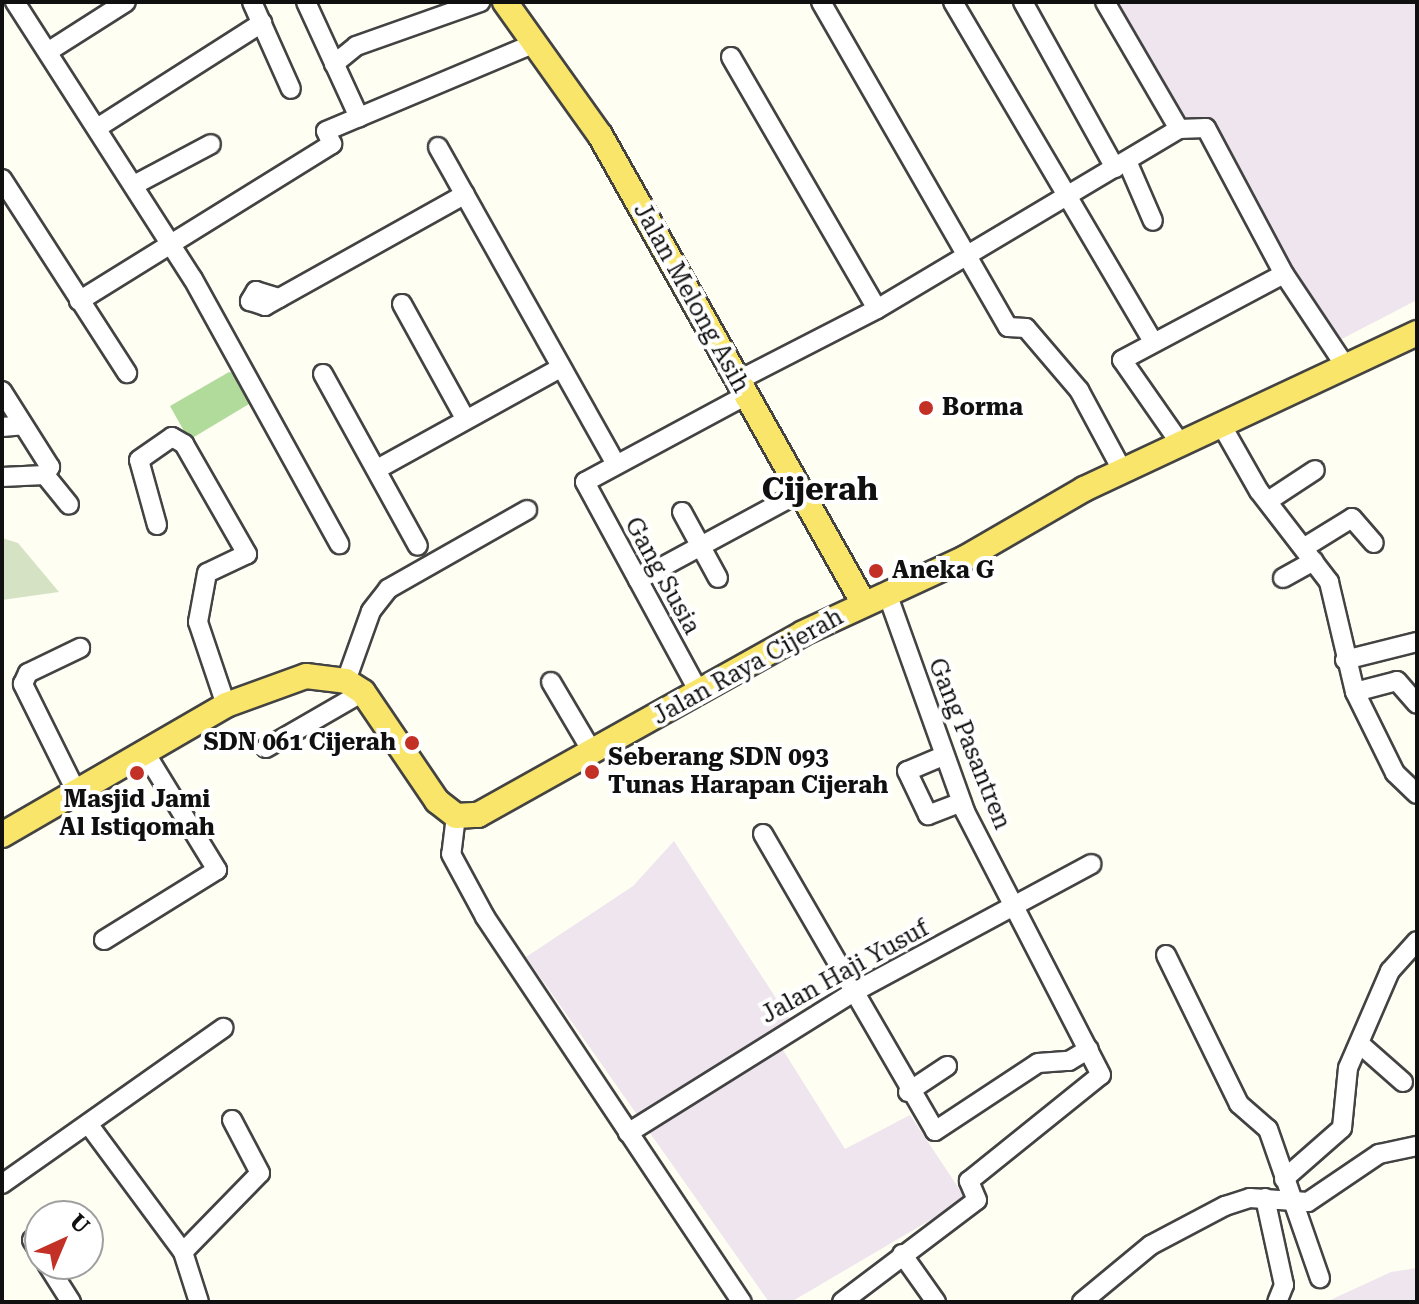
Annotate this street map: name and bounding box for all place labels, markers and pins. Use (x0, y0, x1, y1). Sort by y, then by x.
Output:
place label: Borma (942, 394, 1023, 422)
marker: Borma (917, 399, 935, 417)
place label: Aneka G (892, 557, 994, 585)
marker: Aneka G (867, 562, 885, 580)
place label: SDN 061 Cijerah (203, 729, 396, 757)
marker: SDN 061 Cijerah (403, 734, 421, 752)
place label: Seberang SDN 093 Tunas Harapan Cijerah (608, 744, 888, 800)
marker: Seberang SDN 093 Tunas Harapan Cijerah (583, 763, 601, 781)
marker: Masjid Jami Al Istiqomah (128, 764, 146, 782)
place label: Masjid Jami Al Istiqomah (59, 786, 215, 842)

